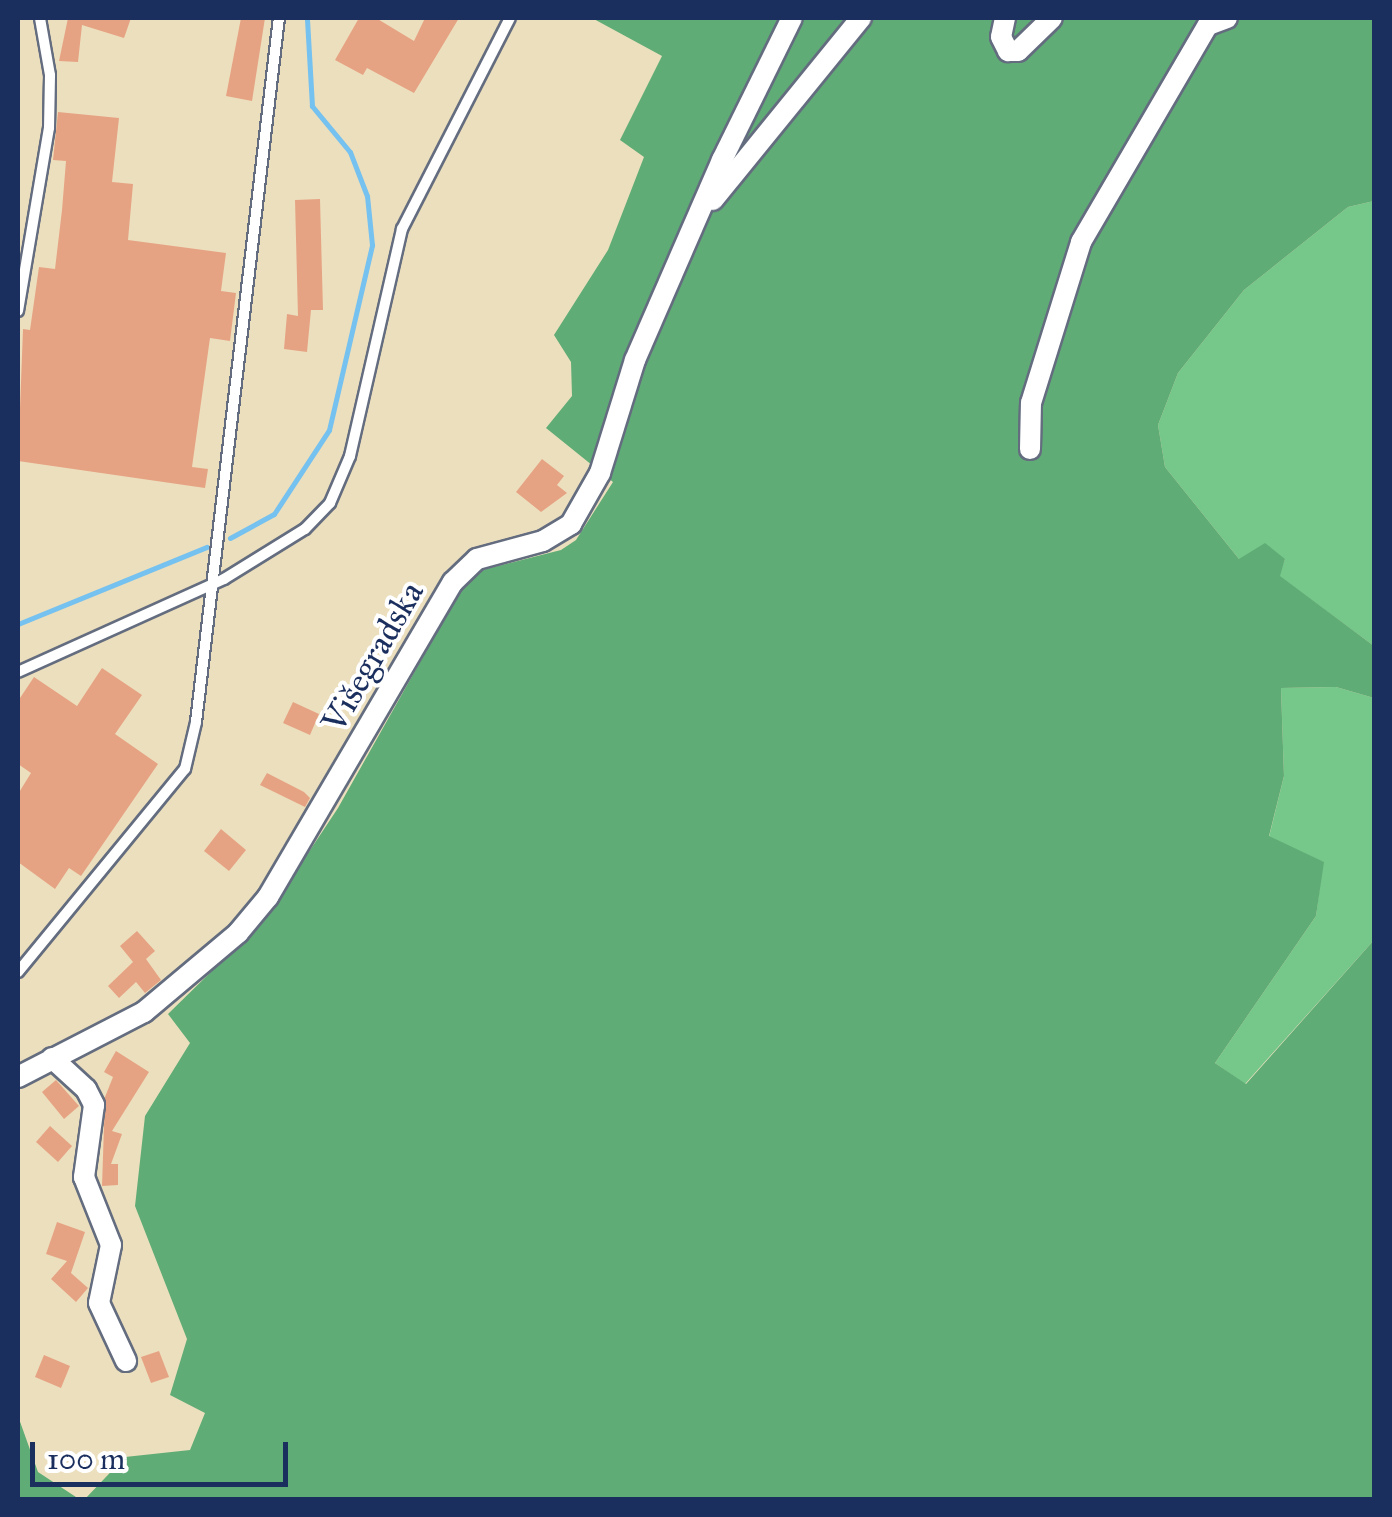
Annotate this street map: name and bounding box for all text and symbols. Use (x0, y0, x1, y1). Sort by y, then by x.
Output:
street label: Višegradska (313, 574, 433, 740)
scale bar (35, 1422, 292, 1484)
text: 100 m (47, 1441, 125, 1477)

